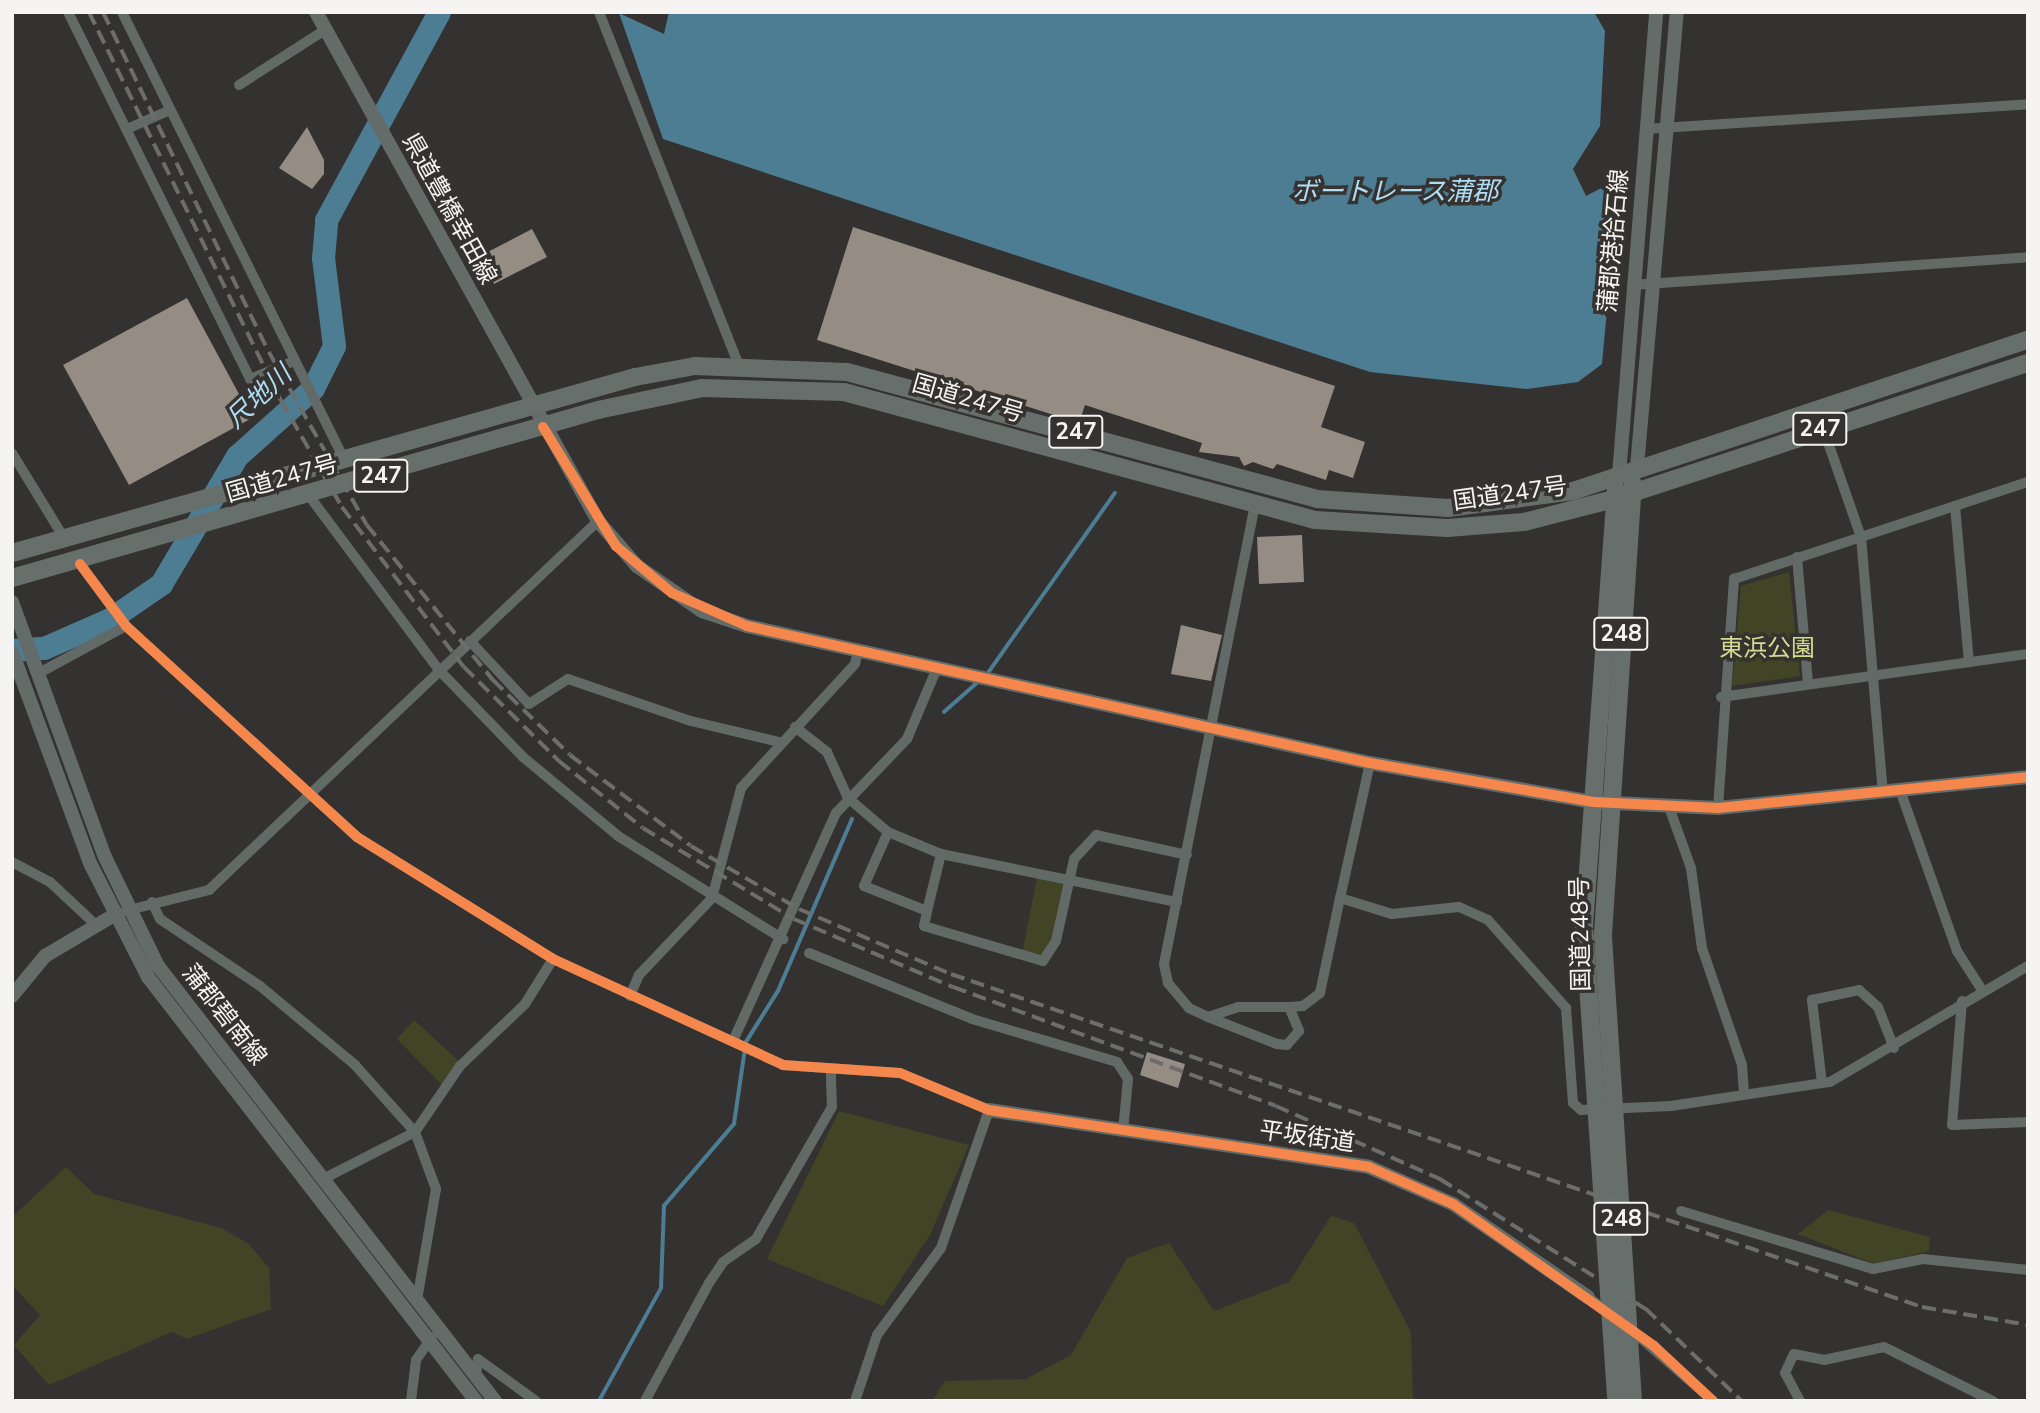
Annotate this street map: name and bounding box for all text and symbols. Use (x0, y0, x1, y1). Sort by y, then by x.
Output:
street label: 県道豊橋幸田線 (396, 129, 502, 289)
street label: 蒲郡港拾石線 (1593, 168, 1635, 314)
water label: ボートレース蒲郡 (1291, 176, 1499, 208)
water label: 尺地川 (220, 359, 298, 435)
street label: 国道247号 (909, 369, 1027, 429)
road number: 247 (1792, 410, 1848, 448)
road number: 247 (1048, 412, 1104, 452)
street label: 国道247号 (223, 449, 341, 509)
road number: 247 (353, 456, 409, 496)
street label: 国道247号 (1451, 472, 1569, 516)
road number: 248 (1593, 614, 1649, 654)
park label: 東浜公園 (1719, 635, 1815, 663)
street label: 国道248号 (1566, 876, 1596, 992)
street label: 蒲郡碧南線 (176, 959, 272, 1071)
street label: 平坂街道 (1257, 1116, 1357, 1158)
road number: 248 (1593, 1200, 1649, 1238)

